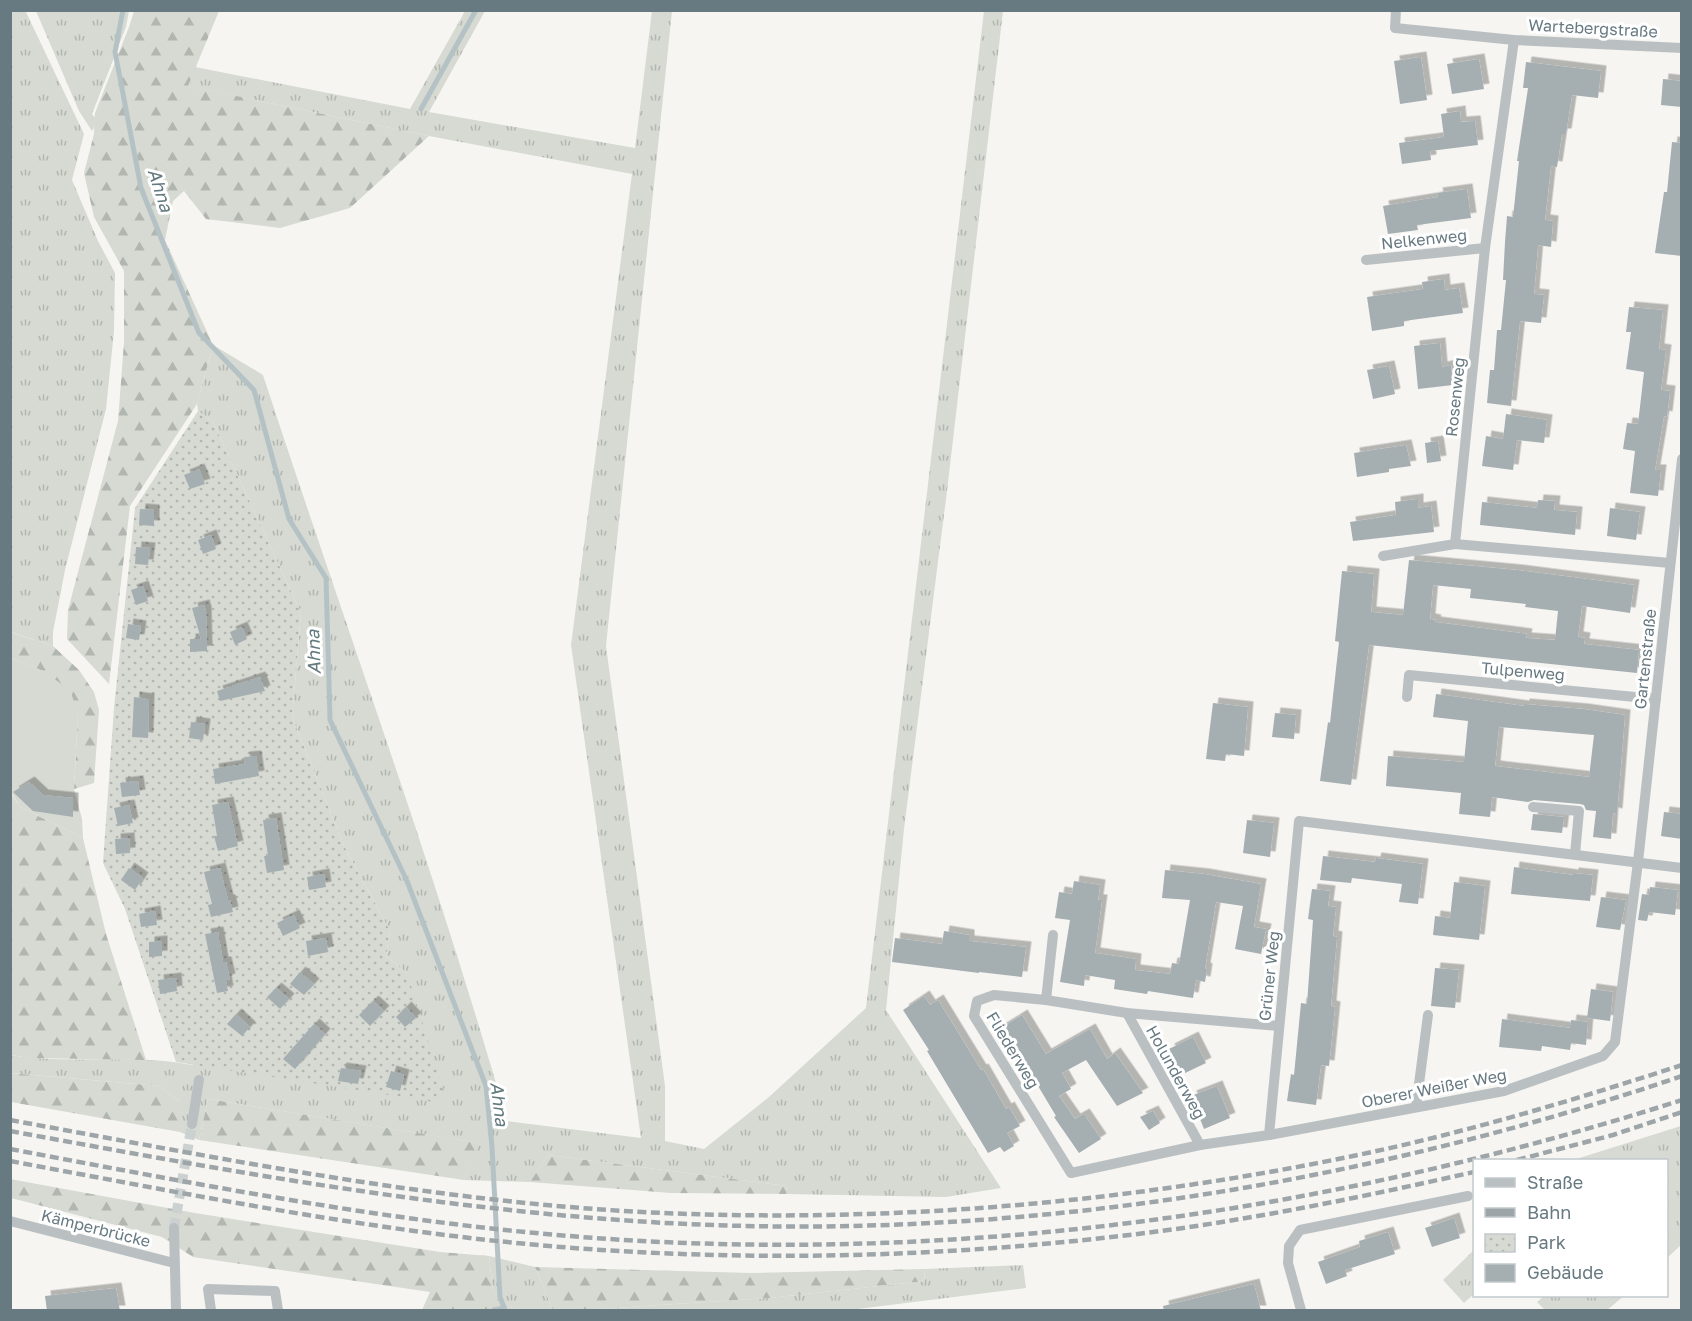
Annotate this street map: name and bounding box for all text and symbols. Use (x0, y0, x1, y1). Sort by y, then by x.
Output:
street label: Wartebergstraße (1528, 15, 1658, 41)
water label: Ahna (144, 165, 179, 215)
street label: Nelkenweg (1380, 225, 1468, 253)
street label: Rosenweg (1441, 356, 1469, 438)
street label: Gartenstraße (1630, 608, 1660, 710)
water label: Ahna (301, 629, 325, 675)
street label: Tulpenweg (1480, 657, 1566, 685)
street label: Grüner Weg (1254, 930, 1284, 1022)
street label: Fliederweg (982, 1008, 1044, 1092)
street label: Holunderweg (1142, 1022, 1210, 1122)
street label: Oberer Weißer Weg (1360, 1064, 1508, 1112)
water label: Ahna (486, 1081, 514, 1128)
legend (1473, 1159, 1668, 1297)
text: Straße (1527, 1171, 1583, 1193)
text: Bahn (1527, 1201, 1571, 1223)
street label: Kämperbrücke (39, 1205, 153, 1251)
text: Park (1527, 1231, 1566, 1253)
text: Gebäude (1527, 1261, 1604, 1283)

